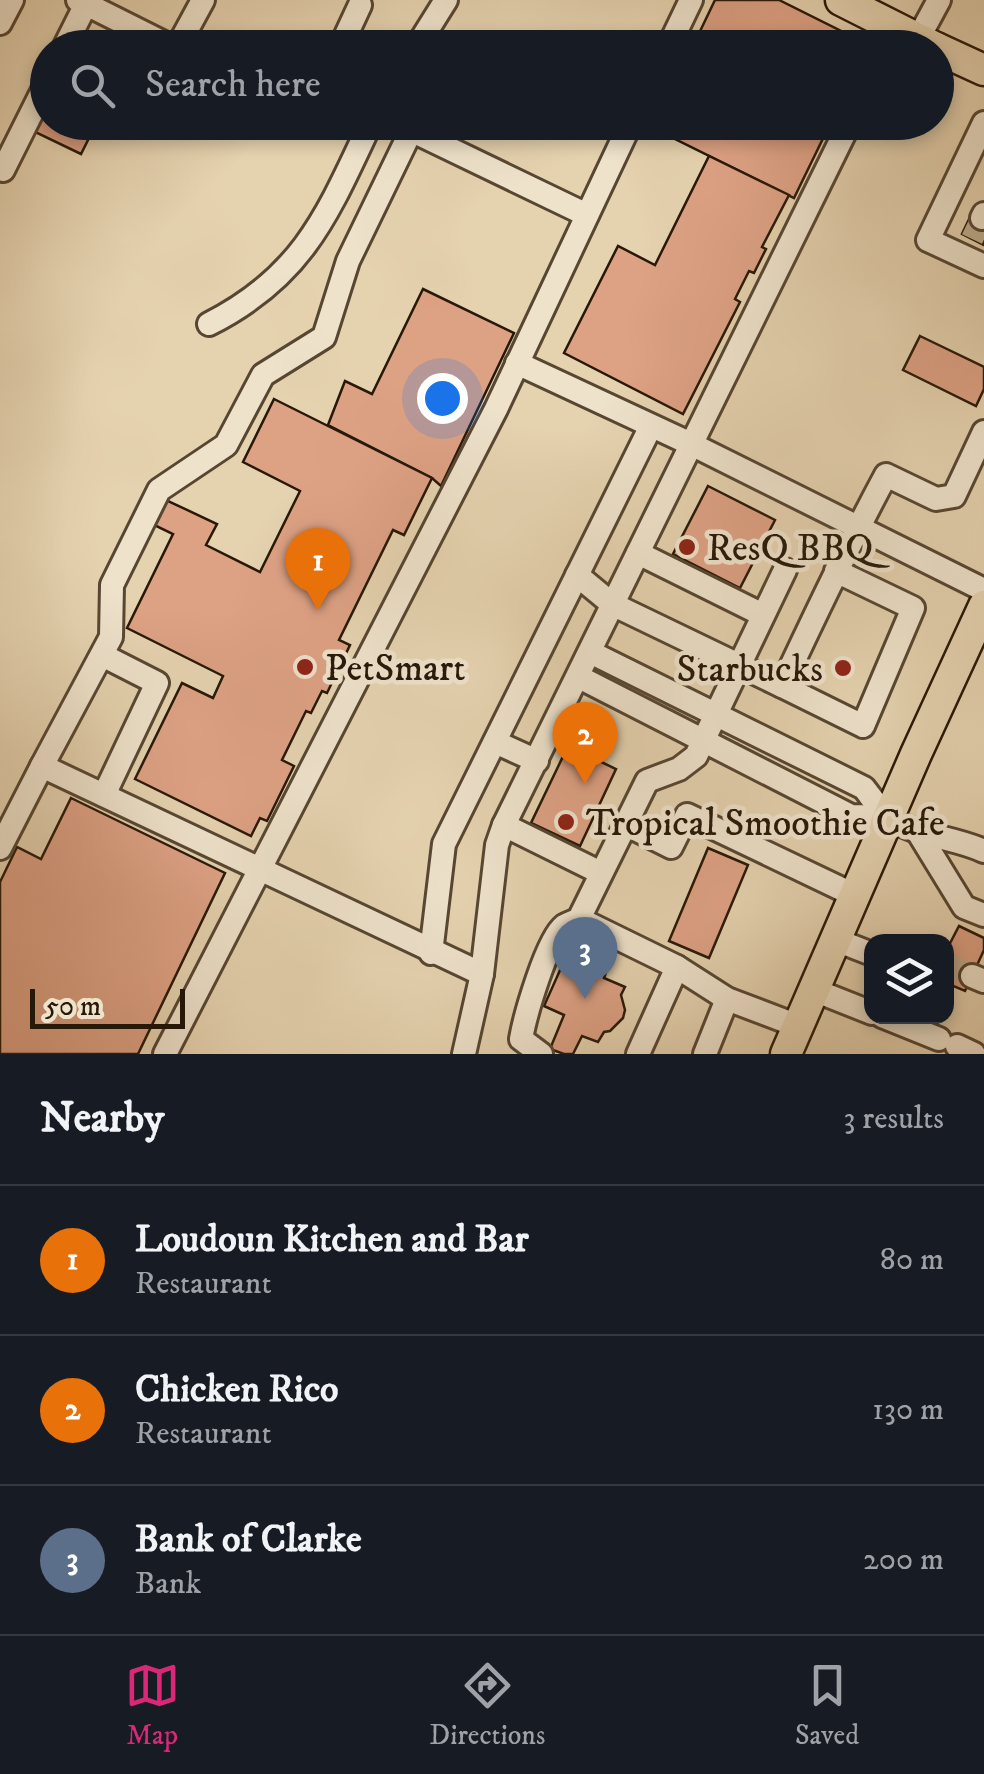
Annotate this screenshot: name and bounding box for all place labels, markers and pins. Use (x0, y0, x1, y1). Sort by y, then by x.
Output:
place label: ResQ BBQ (707, 525, 890, 573)
pin: 1 (286, 528, 350, 610)
marker: ResQ BBQ (676, 536, 698, 558)
place label: PetSmart (325, 645, 465, 693)
place label: Starbucks (677, 646, 823, 694)
marker: PetSmart (294, 656, 316, 678)
marker: Starbucks (832, 657, 854, 679)
pin: 2 (552, 702, 618, 784)
place label: Tropical Smoothie Cafe (586, 800, 945, 848)
marker: Tropical Smoothie Cafe (555, 811, 577, 833)
pin: 3 (552, 916, 618, 999)

